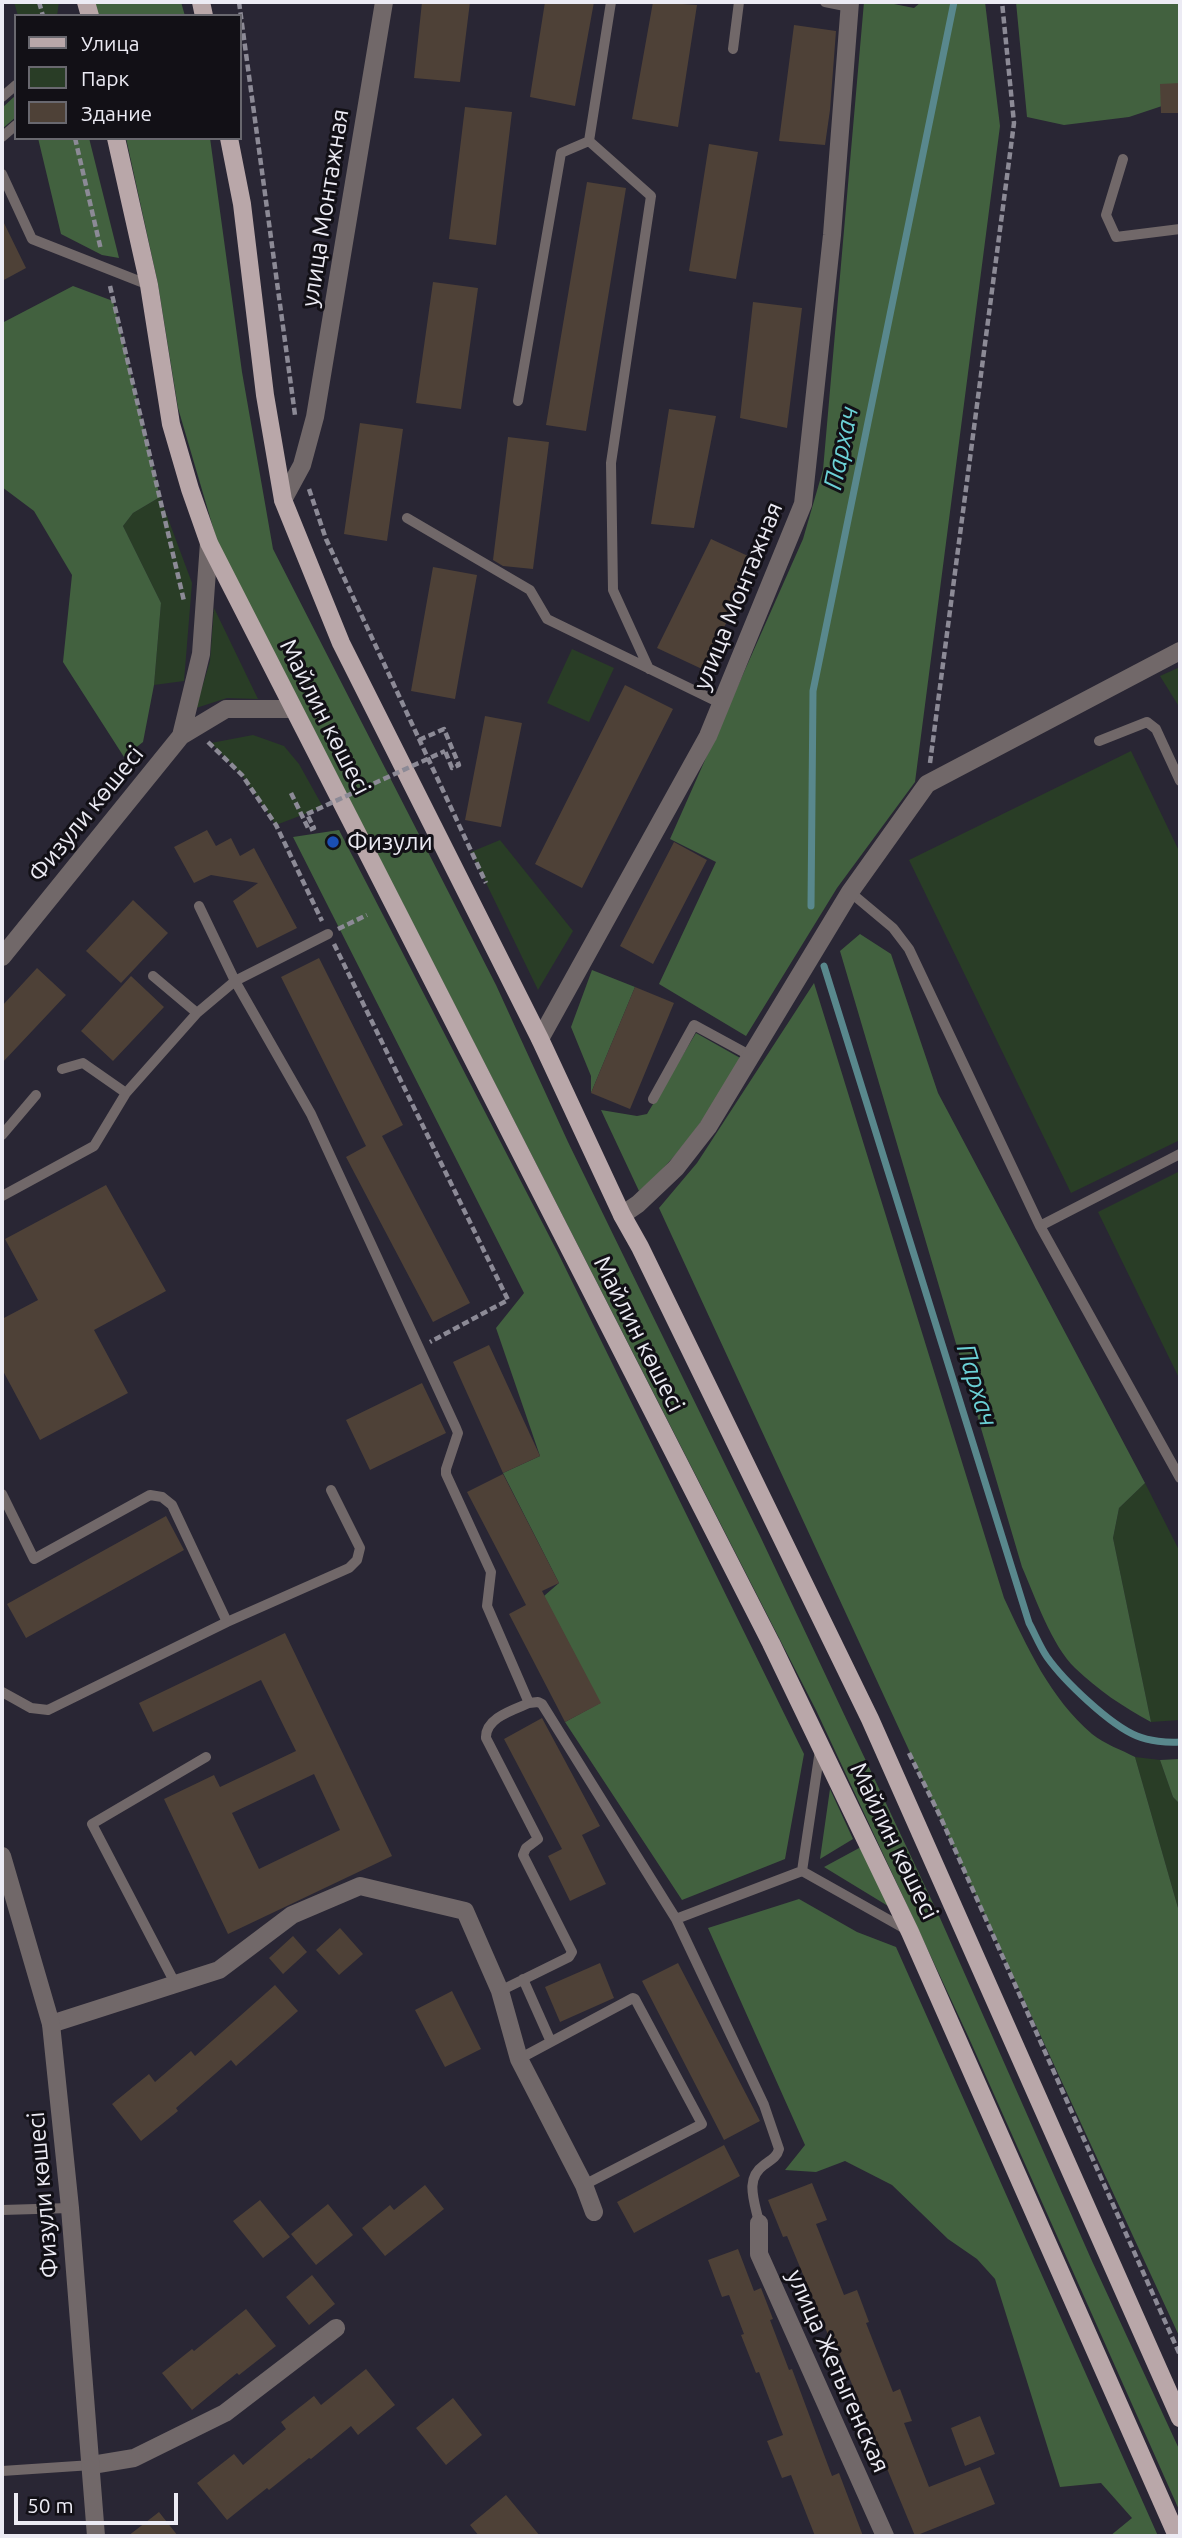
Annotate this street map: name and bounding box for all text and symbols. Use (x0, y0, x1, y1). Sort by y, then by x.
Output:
legend (14, 14, 242, 140)
text: Улица (81, 31, 139, 55)
text: Парк (81, 66, 129, 90)
text: Здание (81, 101, 152, 125)
street label: улица Монтажная (295, 107, 355, 309)
water label: Пархач (817, 404, 865, 492)
street label: улица Монтажная (687, 498, 789, 694)
street label: Майлин көшесі (273, 634, 377, 800)
street label: Физули көшесі (22, 740, 150, 888)
place label: Физули (347, 828, 433, 856)
marker: Физули (325, 834, 341, 850)
street label: Майлин көшесі (587, 1251, 691, 1417)
water label: Пархач (950, 1340, 1004, 1430)
street label: Майлин көшесі (844, 1758, 944, 1924)
street label: Физули көшесі (21, 2111, 65, 2279)
street label: улица Жетыгенская (780, 2265, 896, 2477)
scale bar (18, 2478, 182, 2522)
text: 50 m (27, 2493, 74, 2517)

